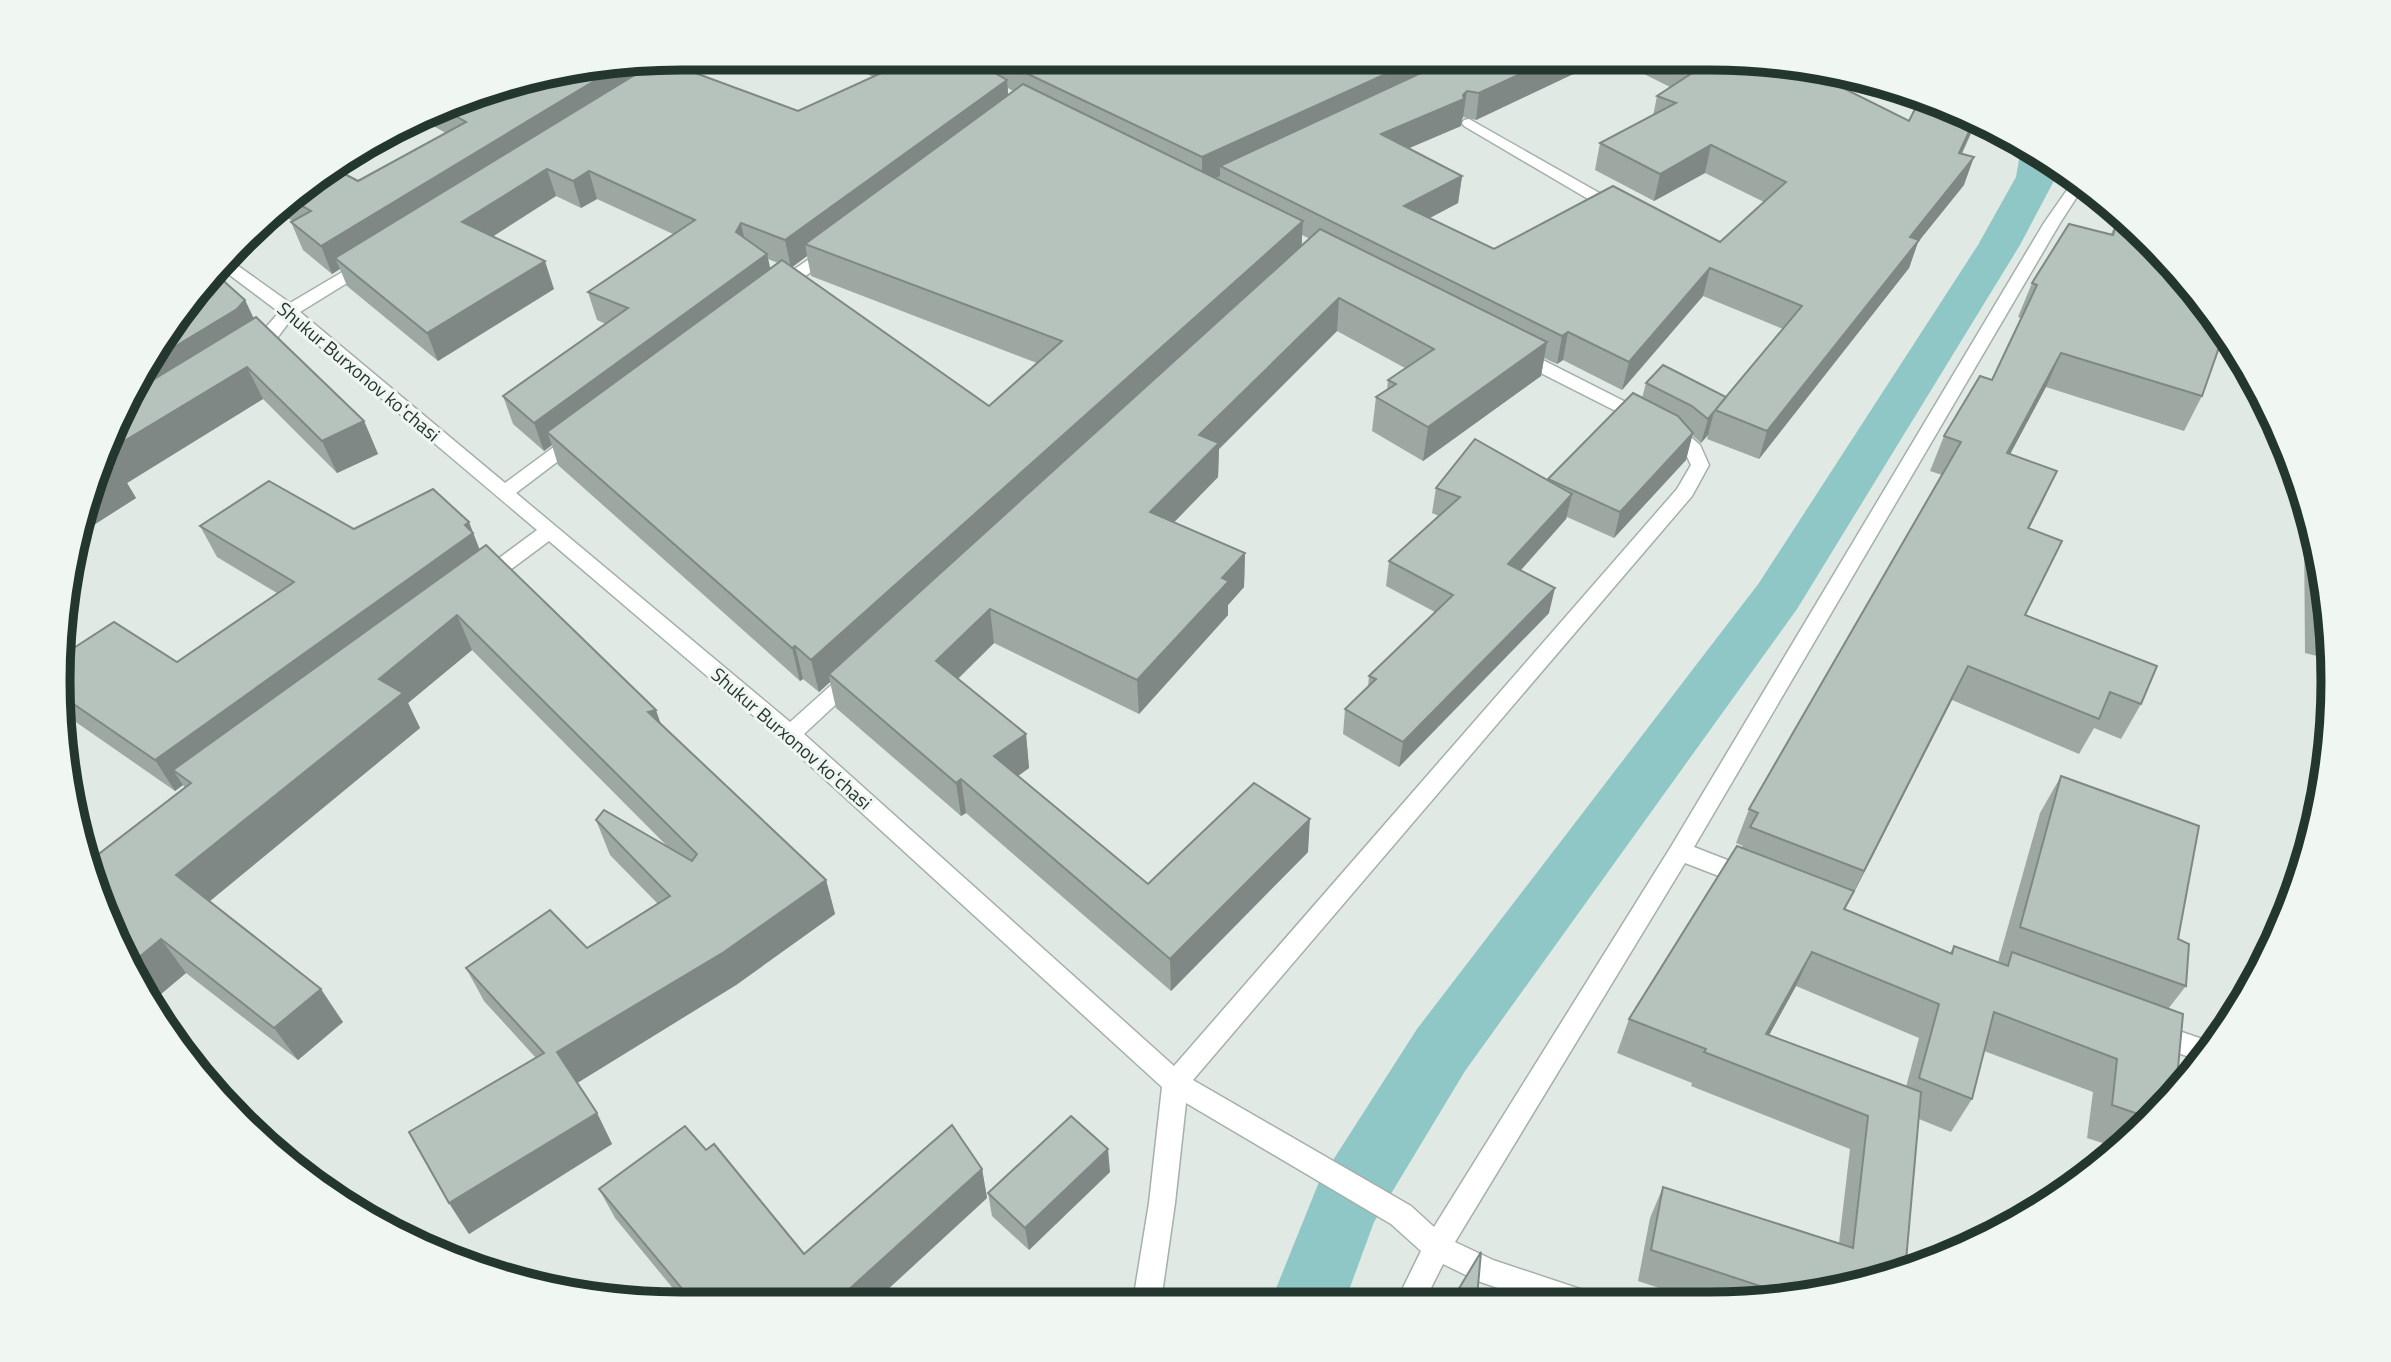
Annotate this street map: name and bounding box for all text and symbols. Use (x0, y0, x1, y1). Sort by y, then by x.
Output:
street label: Shukur Burxonov koʻchasi (271, 294, 447, 448)
street label: Shukur Burxonov koʻchasi (705, 660, 879, 816)

